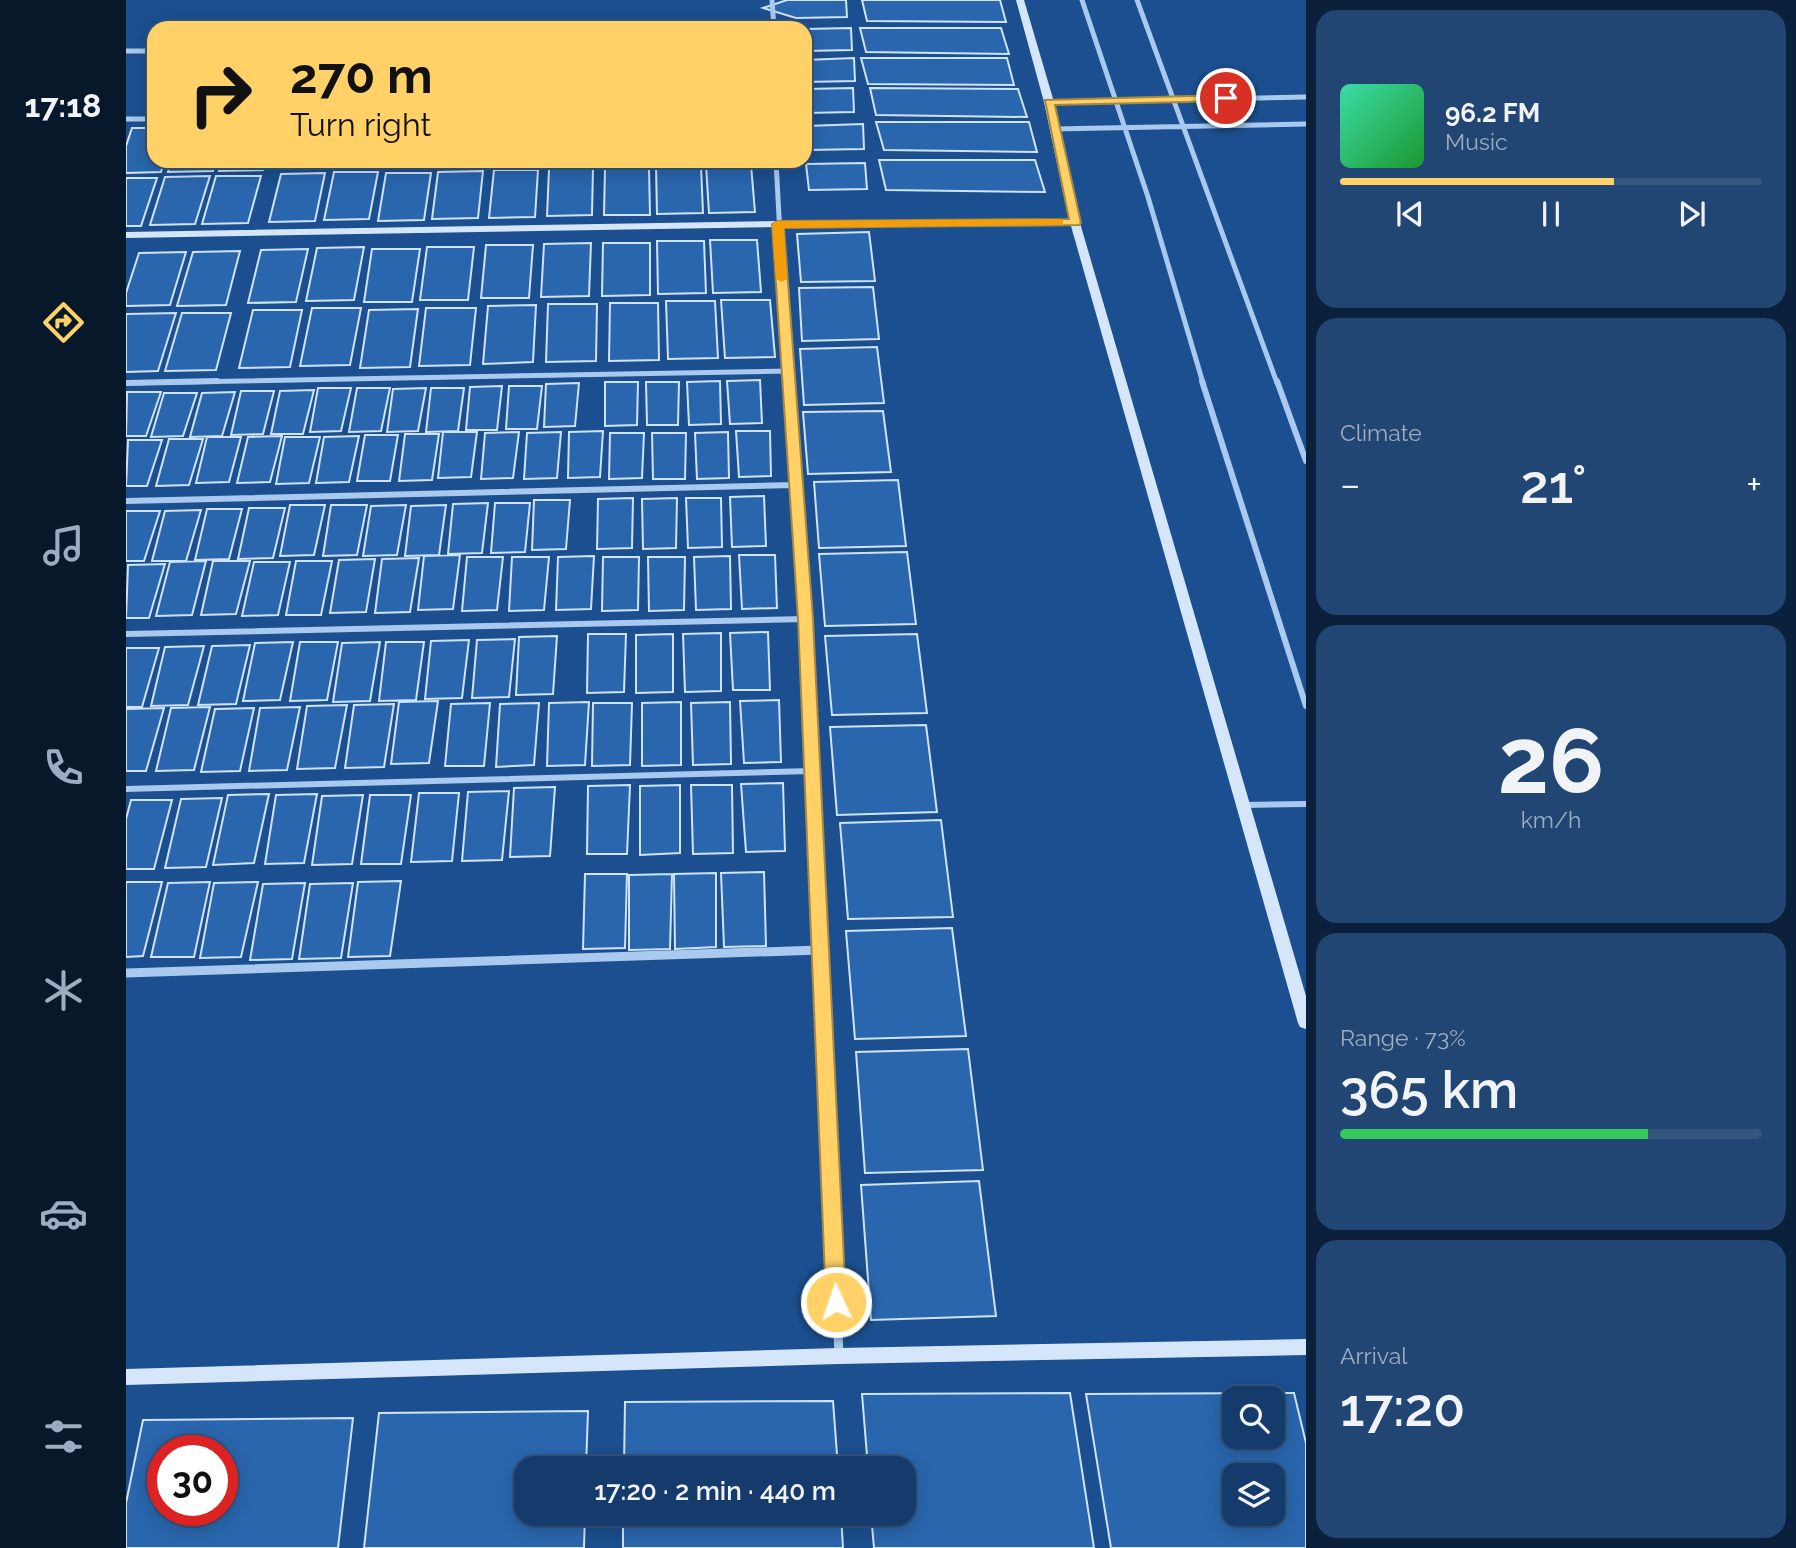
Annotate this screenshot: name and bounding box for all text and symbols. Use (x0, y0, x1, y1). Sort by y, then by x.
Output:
text: 270 m (290, 47, 433, 104)
icon: right (175, 49, 266, 140)
pin (1196, 68, 1256, 128)
icon: arrive (1207, 79, 1245, 117)
text: 17:18 (25, 87, 101, 124)
text: 96.2 FM (1445, 98, 1540, 128)
text: Turn right (290, 106, 431, 143)
text: Music (1445, 128, 1508, 155)
icon: previous (1391, 195, 1429, 233)
icon: pause (1532, 195, 1570, 233)
icon: next (1673, 195, 1711, 233)
icon: directions (39, 298, 88, 347)
text: Climate (1340, 419, 1422, 446)
text: 21° (1520, 454, 1587, 515)
text: − (1340, 462, 1360, 507)
text: + (1746, 462, 1762, 507)
icon: music (39, 521, 88, 570)
text: 26 (1498, 707, 1604, 814)
icon: phone (39, 743, 88, 792)
text: km/h (1521, 806, 1581, 833)
icon: climate (39, 966, 88, 1015)
text: Range · 73% (1340, 1024, 1466, 1051)
text: 365 km (1340, 1059, 1518, 1120)
icon: car (39, 1189, 88, 1238)
position arrow (799, 1265, 873, 1339)
text: Arrival (1340, 1342, 1407, 1369)
text: 17:20 (1340, 1377, 1465, 1438)
map controls (1222, 1386, 1285, 1526)
button: search (1222, 1386, 1285, 1449)
icon: filters (39, 1412, 88, 1461)
speed limit sign: 30 (147, 1435, 238, 1526)
button: layers (1222, 1463, 1285, 1526)
text: 17:20 · 2 min · 440 m (594, 1476, 836, 1506)

